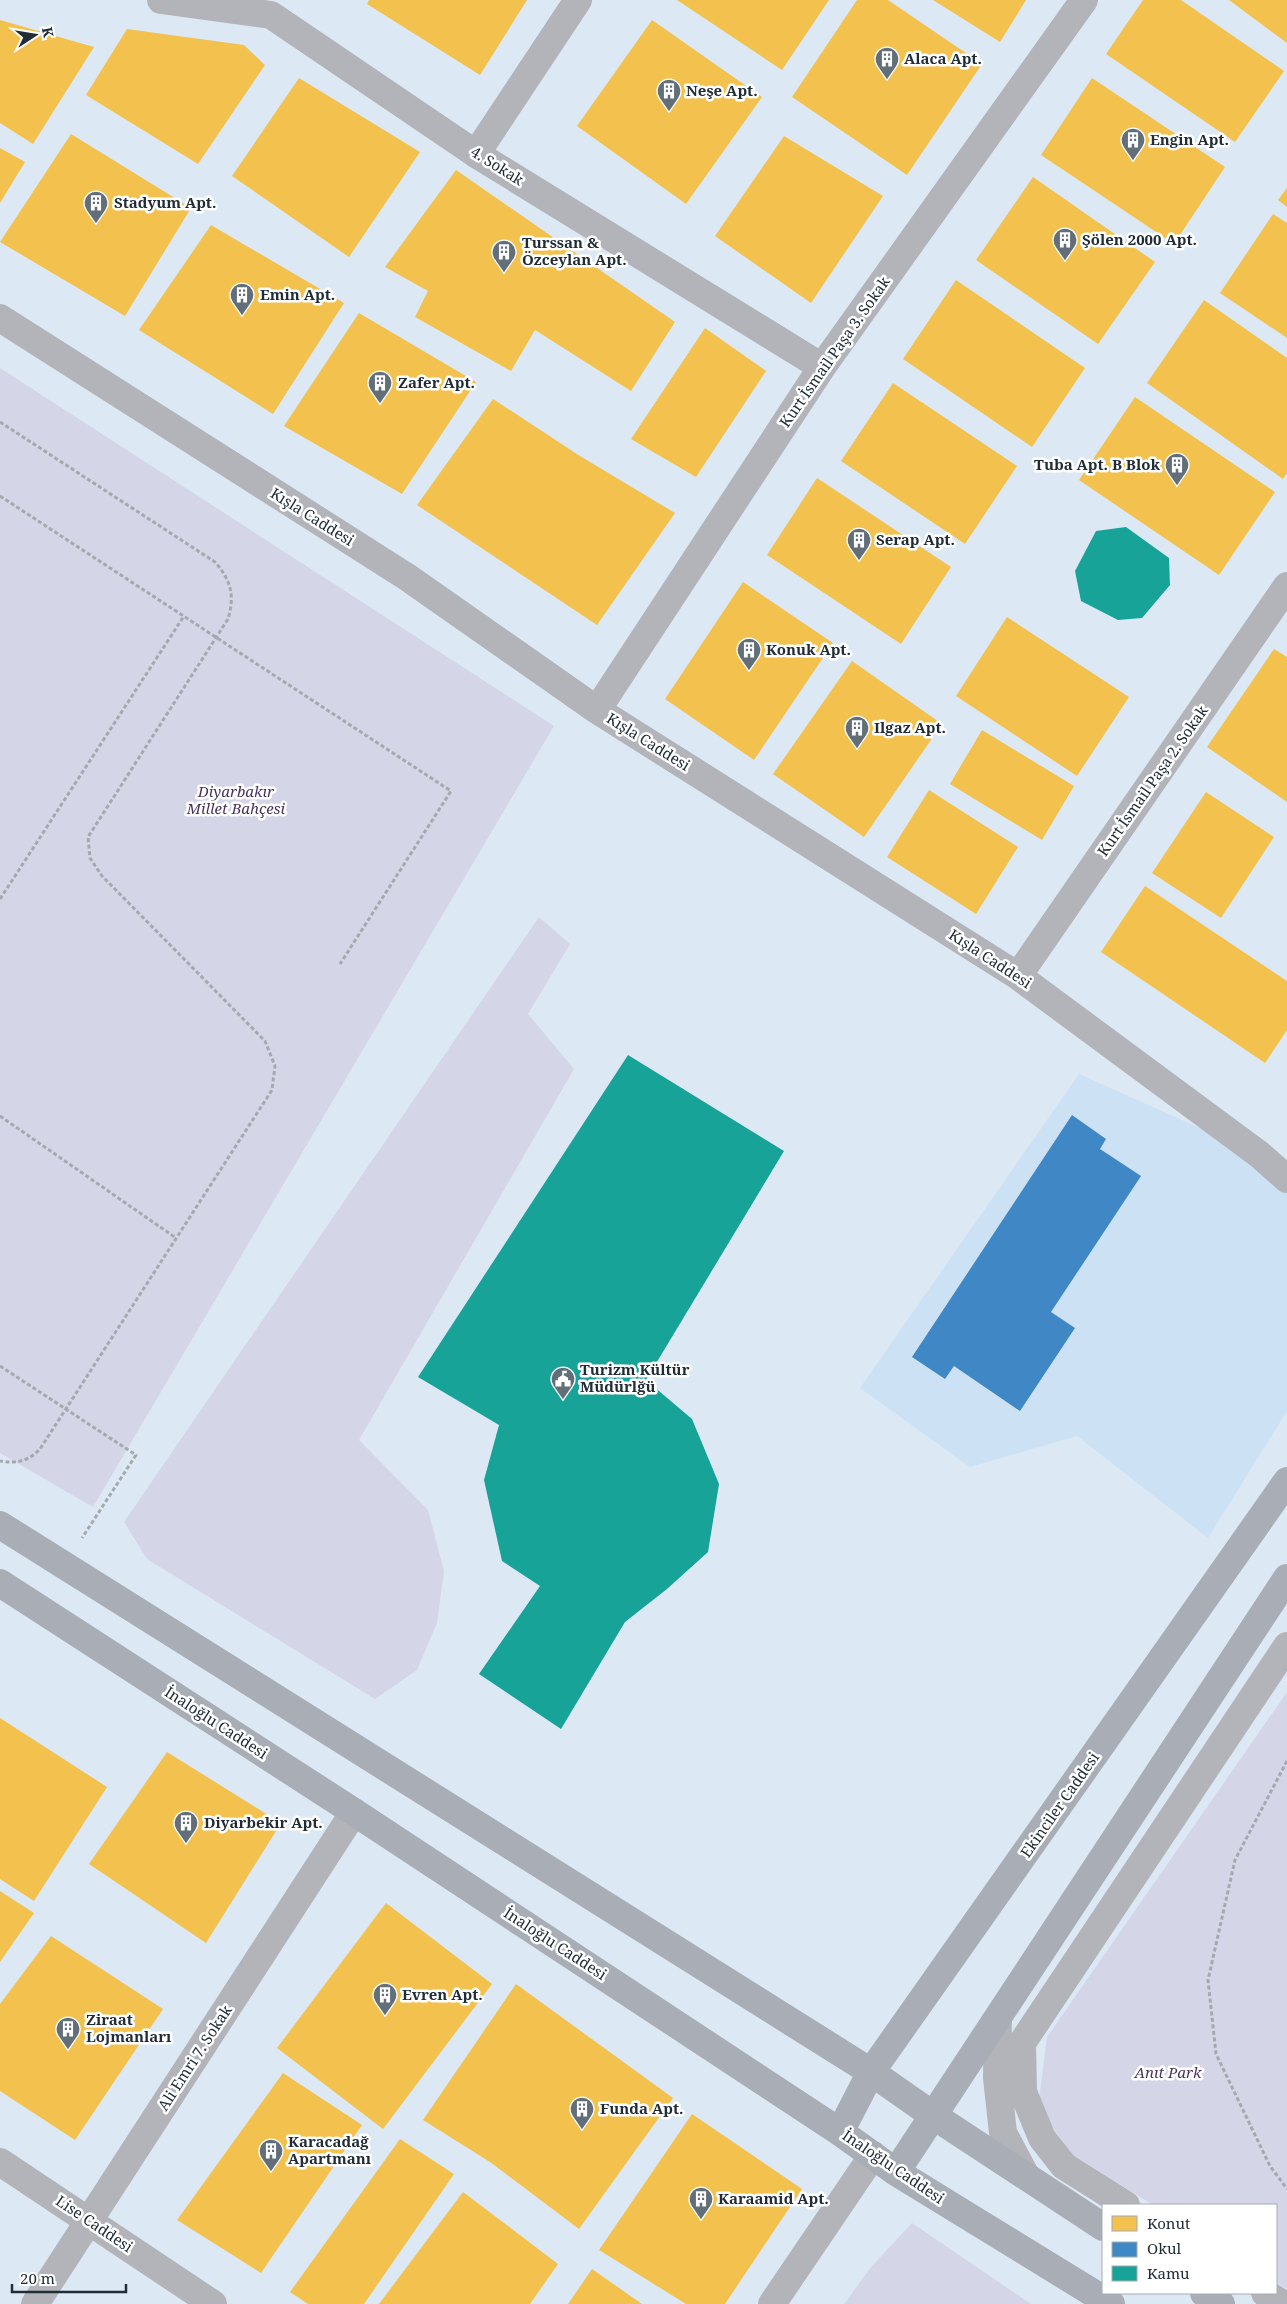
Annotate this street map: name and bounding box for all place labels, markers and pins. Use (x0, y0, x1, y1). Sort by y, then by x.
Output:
building icon: Alaca Apt. (874, 46, 900, 80)
place label: Alaca Apt. (904, 48, 982, 68)
building icon: Neşe Apt. (656, 78, 682, 112)
place label: Neşe Apt. (686, 80, 758, 100)
building icon: Engin Apt. (1120, 127, 1146, 161)
place label: Engin Apt. (1150, 129, 1229, 149)
building icon: Stadyum Apt. (83, 190, 109, 224)
place label: Stadyum Apt. (114, 192, 216, 212)
building icon: Şölen 2000 Apt. (1052, 227, 1078, 261)
place label: Şölen 2000 Apt. (1082, 229, 1197, 249)
place label: Turssan & Özceylan Apt. (522, 232, 627, 269)
building icon: Turssan & Özceylan Apt. (491, 239, 517, 273)
building icon: Emin Apt. (229, 282, 255, 316)
place label: Emin Apt. (260, 284, 335, 304)
building icon: Zafer Apt. (367, 370, 393, 404)
place label: Zafer Apt. (398, 372, 475, 392)
building icon: Tuba Apt. B Blok (1164, 452, 1190, 486)
place label: Tuba Apt. B Blok (1034, 454, 1160, 474)
building icon: Serap Apt. (846, 527, 872, 561)
place label: Serap Apt. (876, 529, 955, 549)
building icon: Konuk Apt. (736, 637, 762, 671)
place label: Konuk Apt. (766, 639, 851, 659)
building icon: Ilgaz Apt. (844, 715, 870, 749)
place label: Ilgaz Apt. (874, 717, 946, 737)
place label: Turizm Kültür Müdürlğü (580, 1359, 690, 1396)
public building icon: Turizm Kültür Müdürlğü (550, 1366, 576, 1400)
building icon: Diyarbekir Apt. (173, 1810, 199, 1844)
place label: Diyarbekir Apt. (204, 1812, 323, 1832)
building icon: Evren Apt. (372, 1982, 398, 2016)
place label: Evren Apt. (402, 1984, 483, 2004)
place label: Ziraat Lojmanları (86, 2009, 172, 2046)
building icon: Ziraat Lojmanları (55, 2016, 81, 2050)
building icon: Funda Apt. (569, 2096, 595, 2130)
place label: Funda Apt. (600, 2098, 683, 2118)
place label: Karacadağ Apartmanı (288, 2131, 372, 2168)
building icon: Karacadağ Apartmanı (258, 2138, 284, 2172)
building icon: Karaamid Apt. (688, 2186, 714, 2220)
place label: Karaamid Apt. (718, 2188, 829, 2208)

